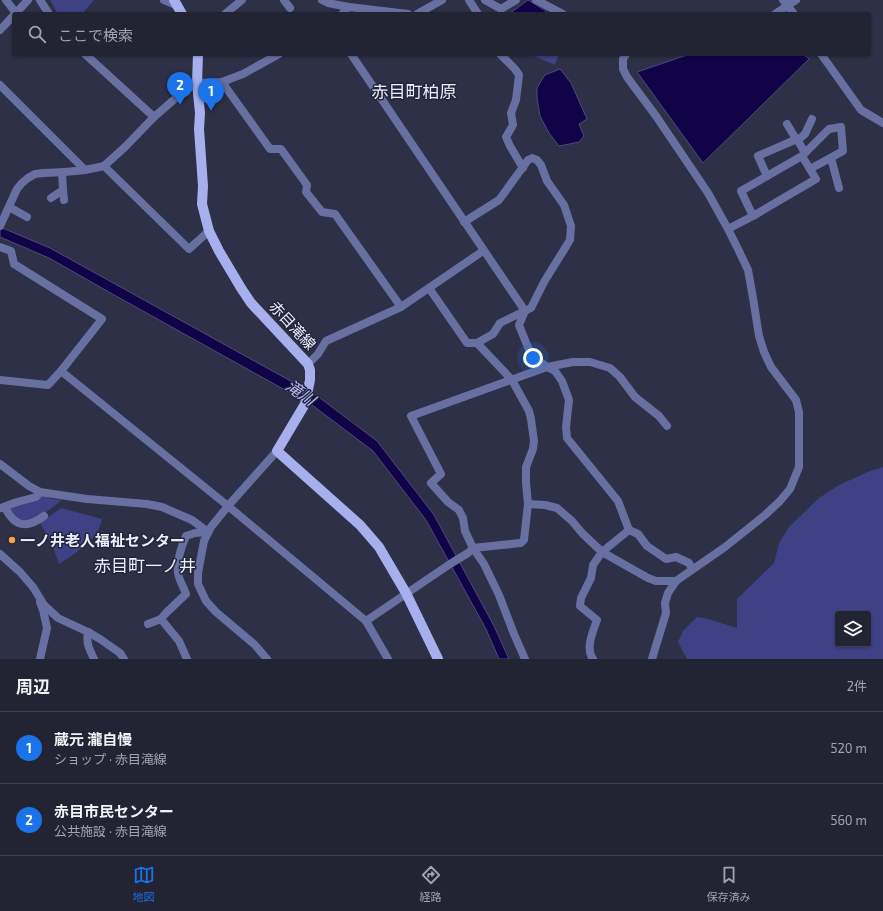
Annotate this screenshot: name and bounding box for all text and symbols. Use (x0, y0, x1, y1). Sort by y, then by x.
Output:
search box (12, 12, 871, 56)
icon: search (26, 23, 48, 45)
text: ここで検索 (58, 26, 133, 44)
pin: 2 (167, 72, 193, 105)
pin: 1 (198, 78, 224, 111)
district label: 赤目町柏原 (372, 81, 457, 101)
street label: 赤目滝線 (266, 297, 320, 353)
your location (523, 348, 543, 368)
water label: 滝川 (282, 375, 321, 410)
place label: 一ノ井老人福祉センター (20, 531, 185, 549)
marker: 一ノ井老人福祉センター (7, 535, 17, 545)
district label: 赤目町一ノ井 (94, 555, 196, 575)
map controls (835, 611, 871, 647)
button: layers (835, 611, 871, 647)
text: 周辺 (16, 676, 50, 696)
text: 2件 (847, 678, 867, 694)
text: 蔵元 瀧自慢 (54, 730, 132, 748)
text: 1 (26, 740, 32, 756)
text: 520 m (831, 740, 867, 756)
text: ショップ · 赤目滝線 (54, 751, 167, 767)
text: 赤目市民センター (54, 802, 174, 820)
text: 2 (25, 812, 33, 828)
text: 560 m (830, 812, 867, 828)
text: 公共施設 · 赤目滝線 (54, 823, 167, 839)
tab: 地図 (133, 864, 155, 904)
tab: 経路 (420, 864, 442, 904)
tab: 保存済み (707, 864, 751, 904)

